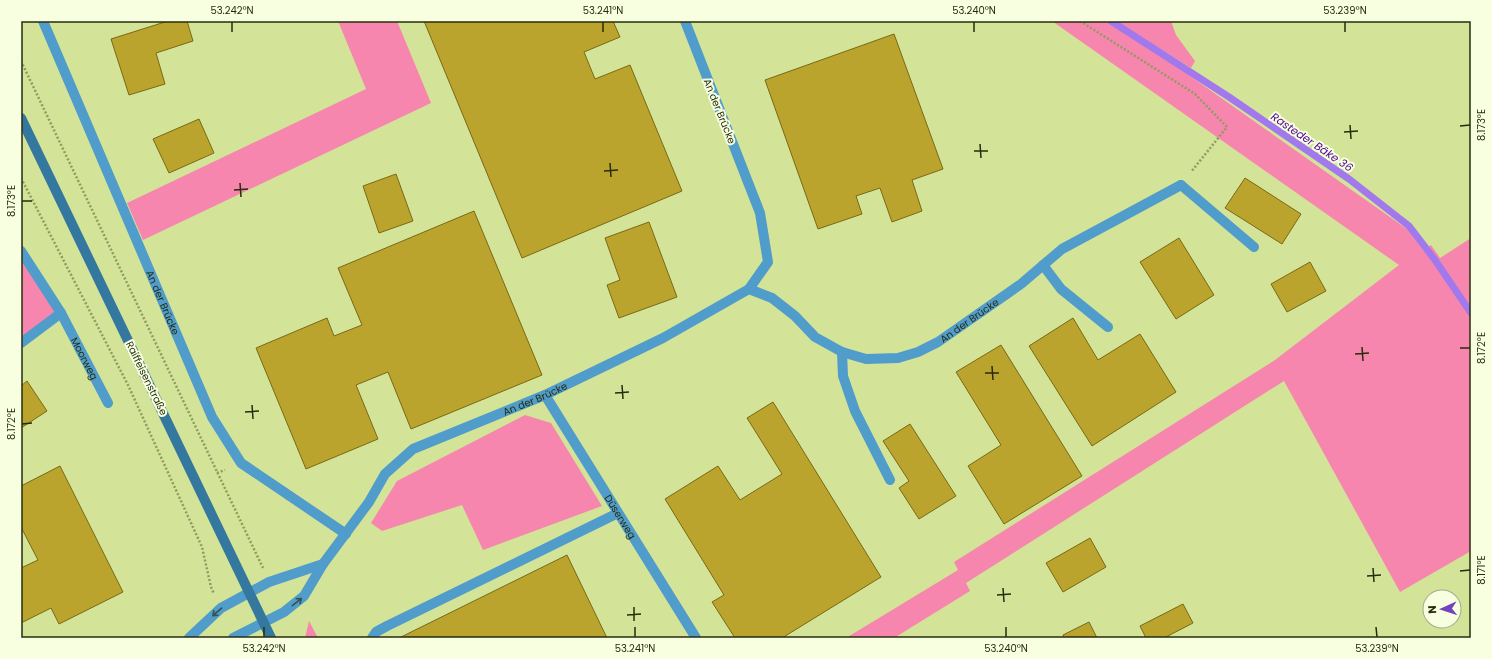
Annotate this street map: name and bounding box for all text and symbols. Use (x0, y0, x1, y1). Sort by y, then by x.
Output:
text: 53.242°N (210, 3, 254, 18)
text: 53.241°N (583, 3, 623, 18)
text: 53.240°N (952, 3, 996, 18)
text: 53.239°N (1323, 3, 1367, 18)
street label: An der Brücke (700, 76, 739, 146)
water label: Rasteder Bäke 36 (1268, 109, 1356, 175)
text: 8.173°E (1474, 109, 1489, 141)
text: 8.173°E (4, 185, 19, 217)
street label: An der Brücke (142, 268, 183, 337)
street label: An der Brücke (937, 295, 1002, 347)
text: 8.172°E (1474, 332, 1489, 364)
street label: Moorweg (67, 335, 102, 383)
street label: Raiffeisenstraße (122, 339, 171, 418)
street label: An der Brücke (501, 378, 570, 419)
text: 8.172°E (4, 408, 19, 440)
street label: Düserweg (601, 492, 640, 542)
text: 8.171°E (1474, 555, 1489, 585)
north arrow (1422, 589, 1462, 629)
one-way arrow (291, 598, 302, 606)
text: N (1424, 605, 1440, 614)
one-way arrow (212, 608, 222, 617)
text: 53.242°N (242, 641, 286, 656)
text: 53.241°N (615, 641, 655, 656)
text: 53.240°N (984, 641, 1028, 656)
text: 53.239°N (1355, 641, 1399, 656)

